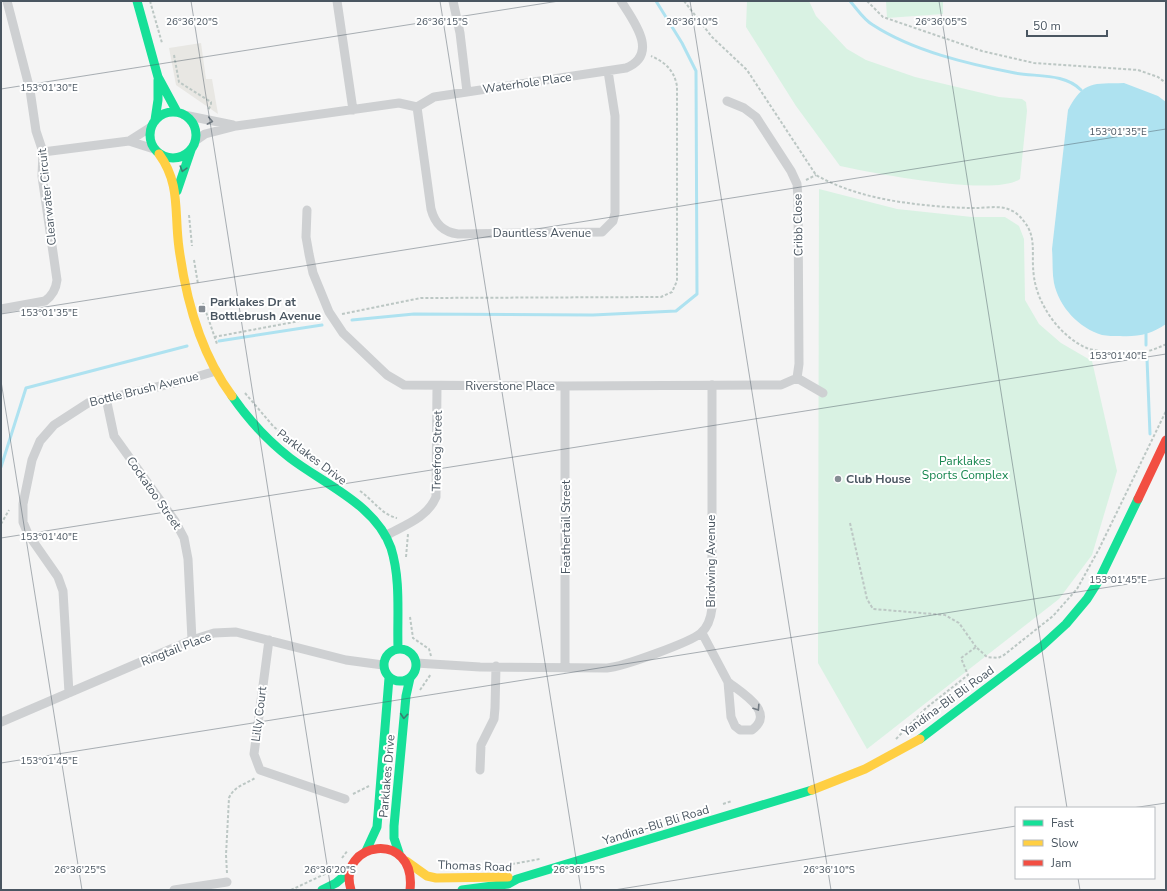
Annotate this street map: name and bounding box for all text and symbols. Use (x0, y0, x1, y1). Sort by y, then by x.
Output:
scale bar (1027, 12, 1107, 38)
text: 26°36'20"S (166, 15, 218, 29)
text: 26°36'15"S (416, 15, 468, 29)
text: 26°36'10"S (666, 15, 718, 29)
text: 26°36'05"S (915, 15, 967, 29)
text: 50 m (1033, 18, 1061, 34)
street label: Waterhole Place (482, 69, 572, 97)
text: 153°01'30"E (20, 81, 78, 95)
one-way arrow (207, 117, 213, 125)
text: 153°01'35"E (1089, 125, 1147, 139)
street label: Clearwater Circuit (34, 147, 60, 246)
one-way arrow (179, 166, 188, 173)
street label: Cribb Close (789, 194, 807, 256)
street label: Dauntless Avenue (493, 225, 591, 241)
place label: Parklakes Dr at Bottlebrush Avenue (210, 294, 321, 324)
marker: Parklakes Dr at Bottlebrush Avenue (197, 304, 207, 314)
text: 153°01'35"E (20, 306, 78, 320)
text: 153°01'40"E (1089, 349, 1147, 363)
street label: Bottle Brush Avenue (88, 368, 200, 410)
street label: Riverstone Place (465, 378, 555, 394)
street label: Treefrog Street (428, 410, 446, 492)
street label: Parklakes Drive (274, 426, 350, 488)
street label: Cockatoo Street (123, 453, 186, 533)
park label: Parklakes Sports Complex (922, 453, 1009, 483)
place label: Club House (846, 471, 911, 487)
marker: Club House (833, 474, 843, 484)
street label: Feathertail Street (558, 479, 574, 574)
street label: Birdwing Avenue (703, 515, 719, 607)
text: 153°01'40"E (20, 530, 78, 544)
text: 153°01'45"E (1089, 573, 1147, 587)
street label: Ringtail Place (139, 628, 213, 670)
street label: Yandina-Bli Bli Road (898, 662, 997, 741)
street label: Lilly Court (248, 685, 270, 742)
one-way arrow (752, 703, 759, 710)
one-way arrow (400, 713, 409, 719)
street label: Parklakes Drive (375, 734, 399, 818)
text: 153°01'45"E (20, 754, 78, 768)
street label: Yandina-Bli Bli Road (600, 801, 711, 849)
legend (1015, 807, 1155, 879)
text: Fast (1051, 815, 1074, 831)
text: Slow (1051, 835, 1079, 851)
text: Jam (1050, 855, 1072, 871)
street label: Thomas Road (438, 857, 512, 875)
text: 26°36'25"S (54, 863, 106, 877)
text: 26°36'20"S (304, 863, 356, 877)
text: 26°36'15"S (553, 863, 605, 877)
text: 26°36'10"S (803, 863, 855, 877)

